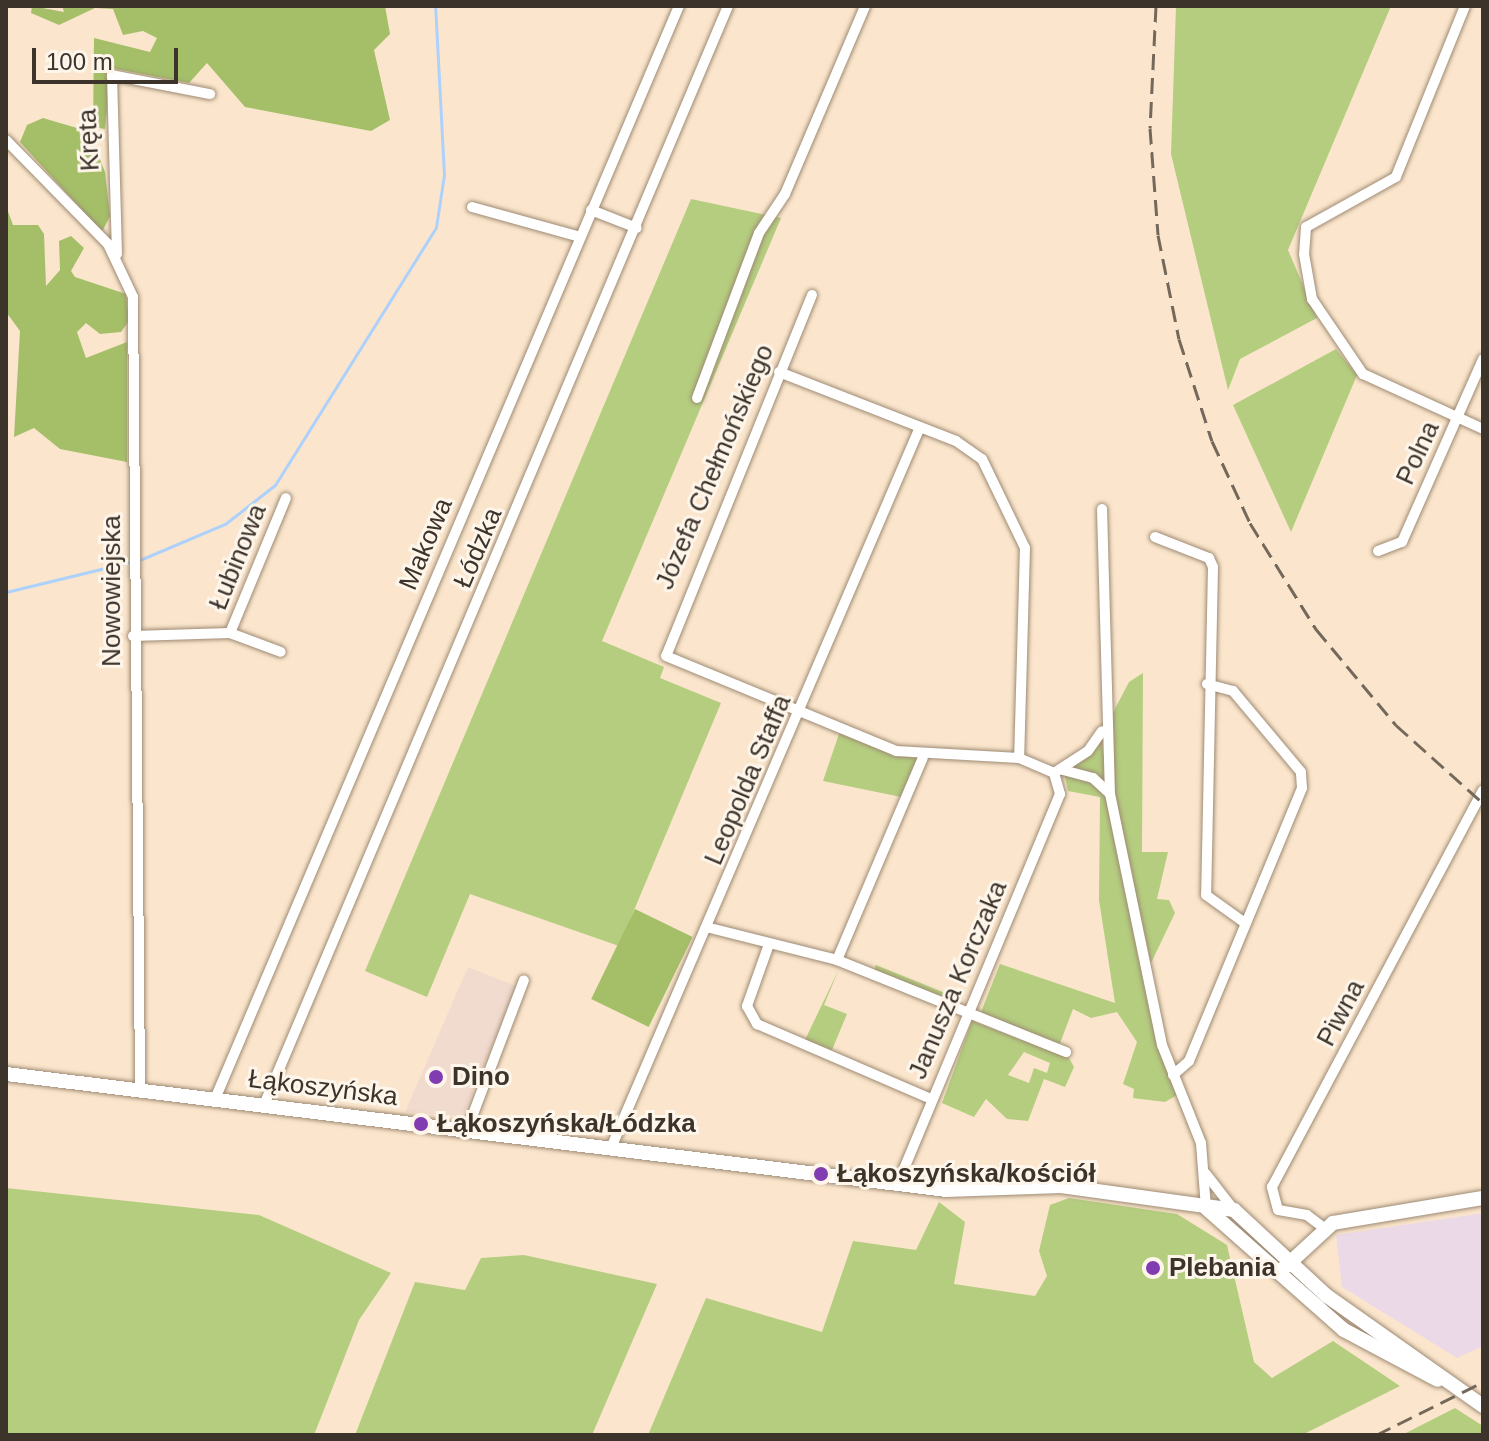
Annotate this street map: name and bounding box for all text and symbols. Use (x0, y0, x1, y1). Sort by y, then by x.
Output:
scale bar (36, 32, 182, 82)
text: 100 m (46, 48, 113, 75)
street label: Kręta (72, 108, 106, 172)
street label: Józefa Chełmońskiego (649, 340, 781, 594)
street label: Polna (1390, 416, 1446, 490)
street label: Makowa (393, 493, 459, 595)
street label: Łubinowa (203, 500, 273, 614)
street label: Łódzka (447, 503, 509, 593)
street label: Nowowiejska (96, 515, 128, 667)
street label: Leopolda Staffa (698, 690, 798, 870)
street label: Janusza Korczaka (902, 876, 1014, 1084)
street label: Piwna (1311, 974, 1371, 1052)
place label: Dino (452, 1061, 510, 1093)
street label: Łąkoszyńska (247, 1063, 399, 1113)
marker: Dino (427, 1068, 445, 1086)
place label: Łąkoszyńska/Łódzka (437, 1108, 696, 1140)
marker: Łąkoszyńska/Łódzka (412, 1115, 430, 1133)
place label: Łąkoszyńska/kościół (837, 1158, 1096, 1190)
marker: Łąkoszyńska/kościół (812, 1165, 830, 1183)
place label: Plebania (1169, 1252, 1276, 1284)
marker: Plebania (1144, 1259, 1162, 1277)

